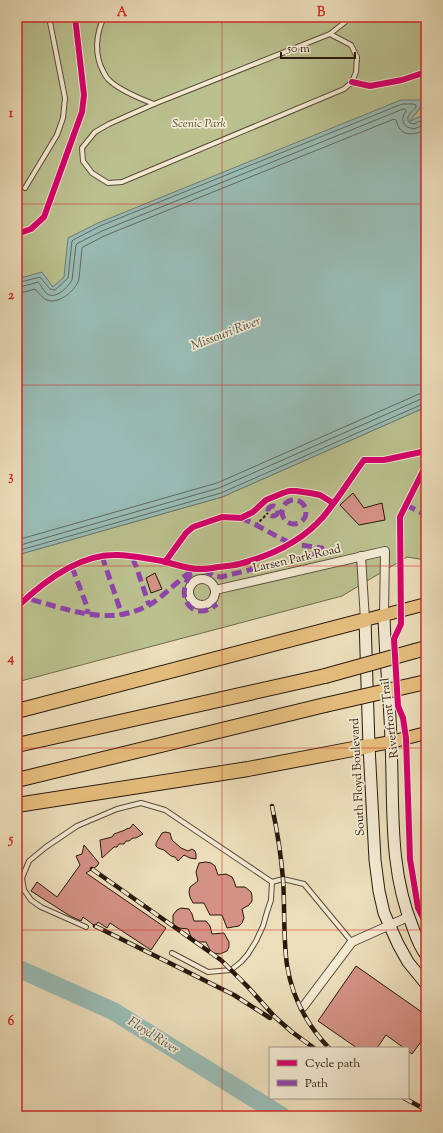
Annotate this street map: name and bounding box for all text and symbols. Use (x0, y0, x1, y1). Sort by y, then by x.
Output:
text: A (117, 4, 128, 22)
text: B (317, 4, 326, 22)
scale bar (281, 34, 355, 60)
text: 50 m (286, 40, 310, 58)
text: 1 (9, 105, 14, 123)
park label: Scenic Park (172, 115, 226, 133)
text: 2 (8, 287, 15, 305)
water label: Missouri River (188, 312, 264, 356)
text: 3 (8, 468, 14, 486)
street label: Larsen Park Road (251, 540, 343, 578)
text: 4 (7, 650, 15, 668)
street label: Riverfront Trail (376, 676, 404, 759)
street label: South Floyd Boulevard (346, 717, 370, 836)
text: 5 (8, 831, 14, 849)
text: 6 (8, 1013, 15, 1031)
water label: Floyd River (124, 1013, 183, 1059)
legend (269, 1047, 409, 1099)
text: Cycle path (305, 1055, 360, 1073)
text: Path (305, 1075, 328, 1093)

